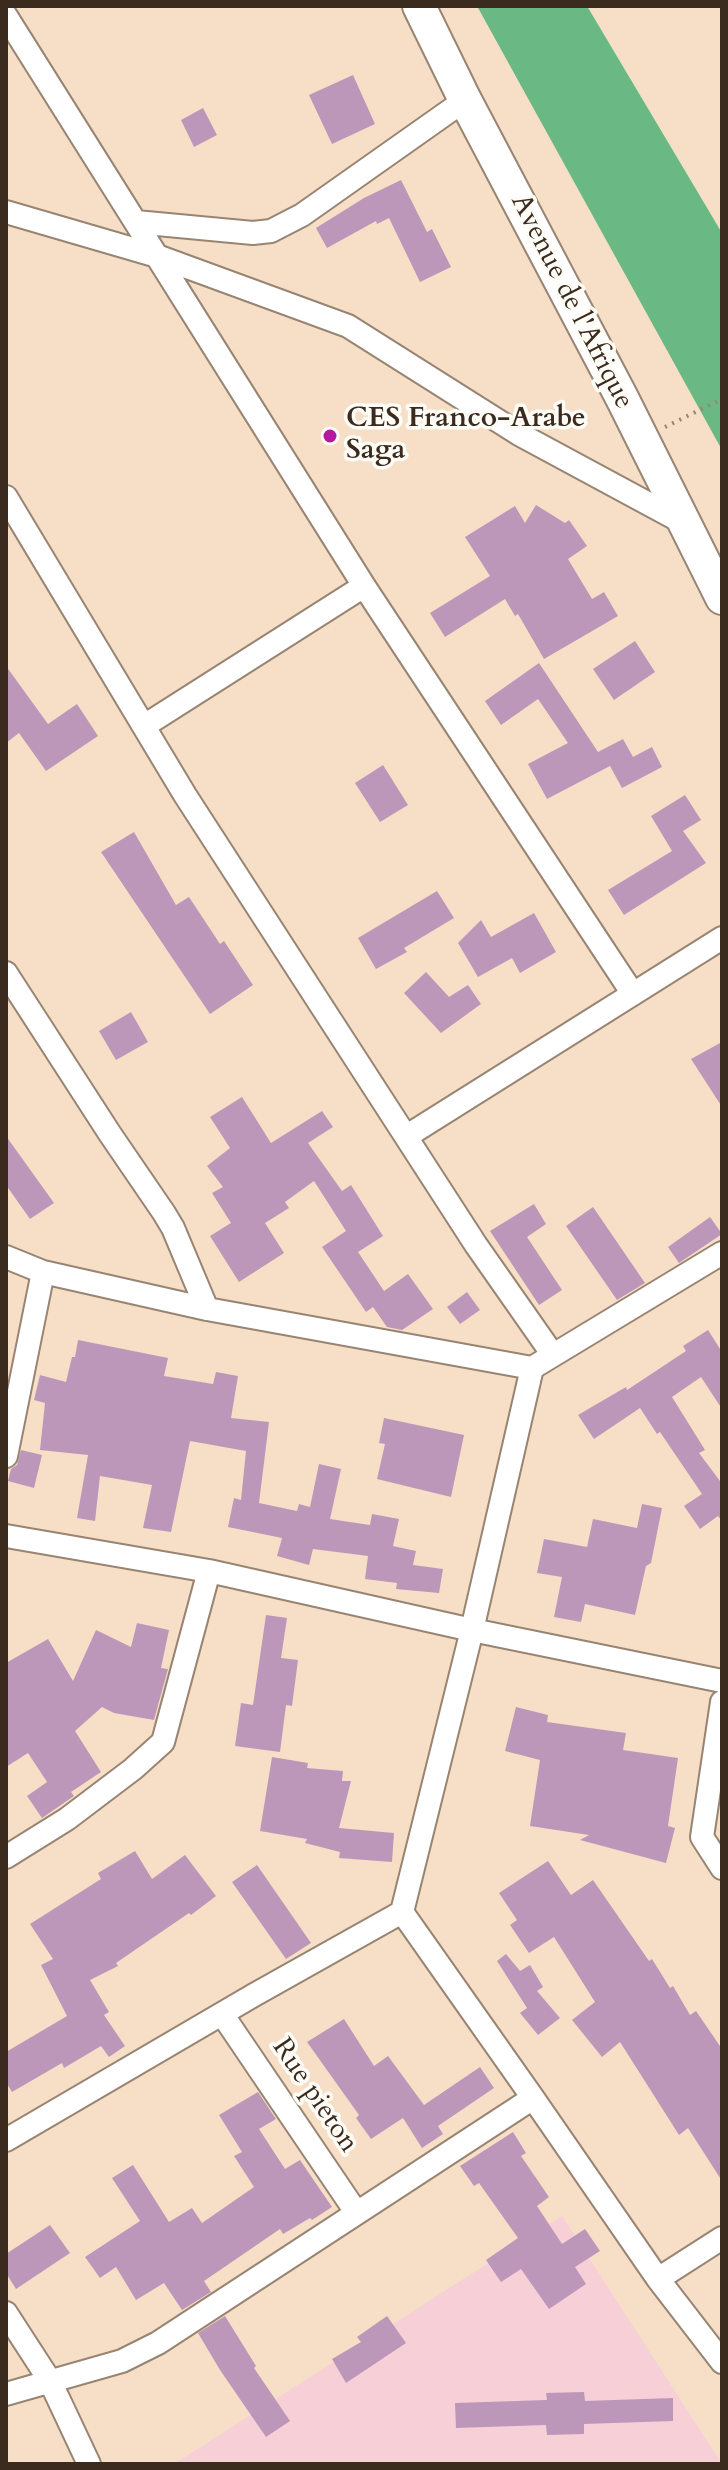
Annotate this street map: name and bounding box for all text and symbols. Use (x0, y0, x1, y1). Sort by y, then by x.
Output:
street label: Avenue de l'Afrique (502, 189, 640, 415)
place label: CES Franco-Arabe Saga (346, 403, 586, 469)
marker: CES Franco-Arabe Saga (321, 427, 339, 445)
street label: Rue pieton (264, 2033, 364, 2159)

